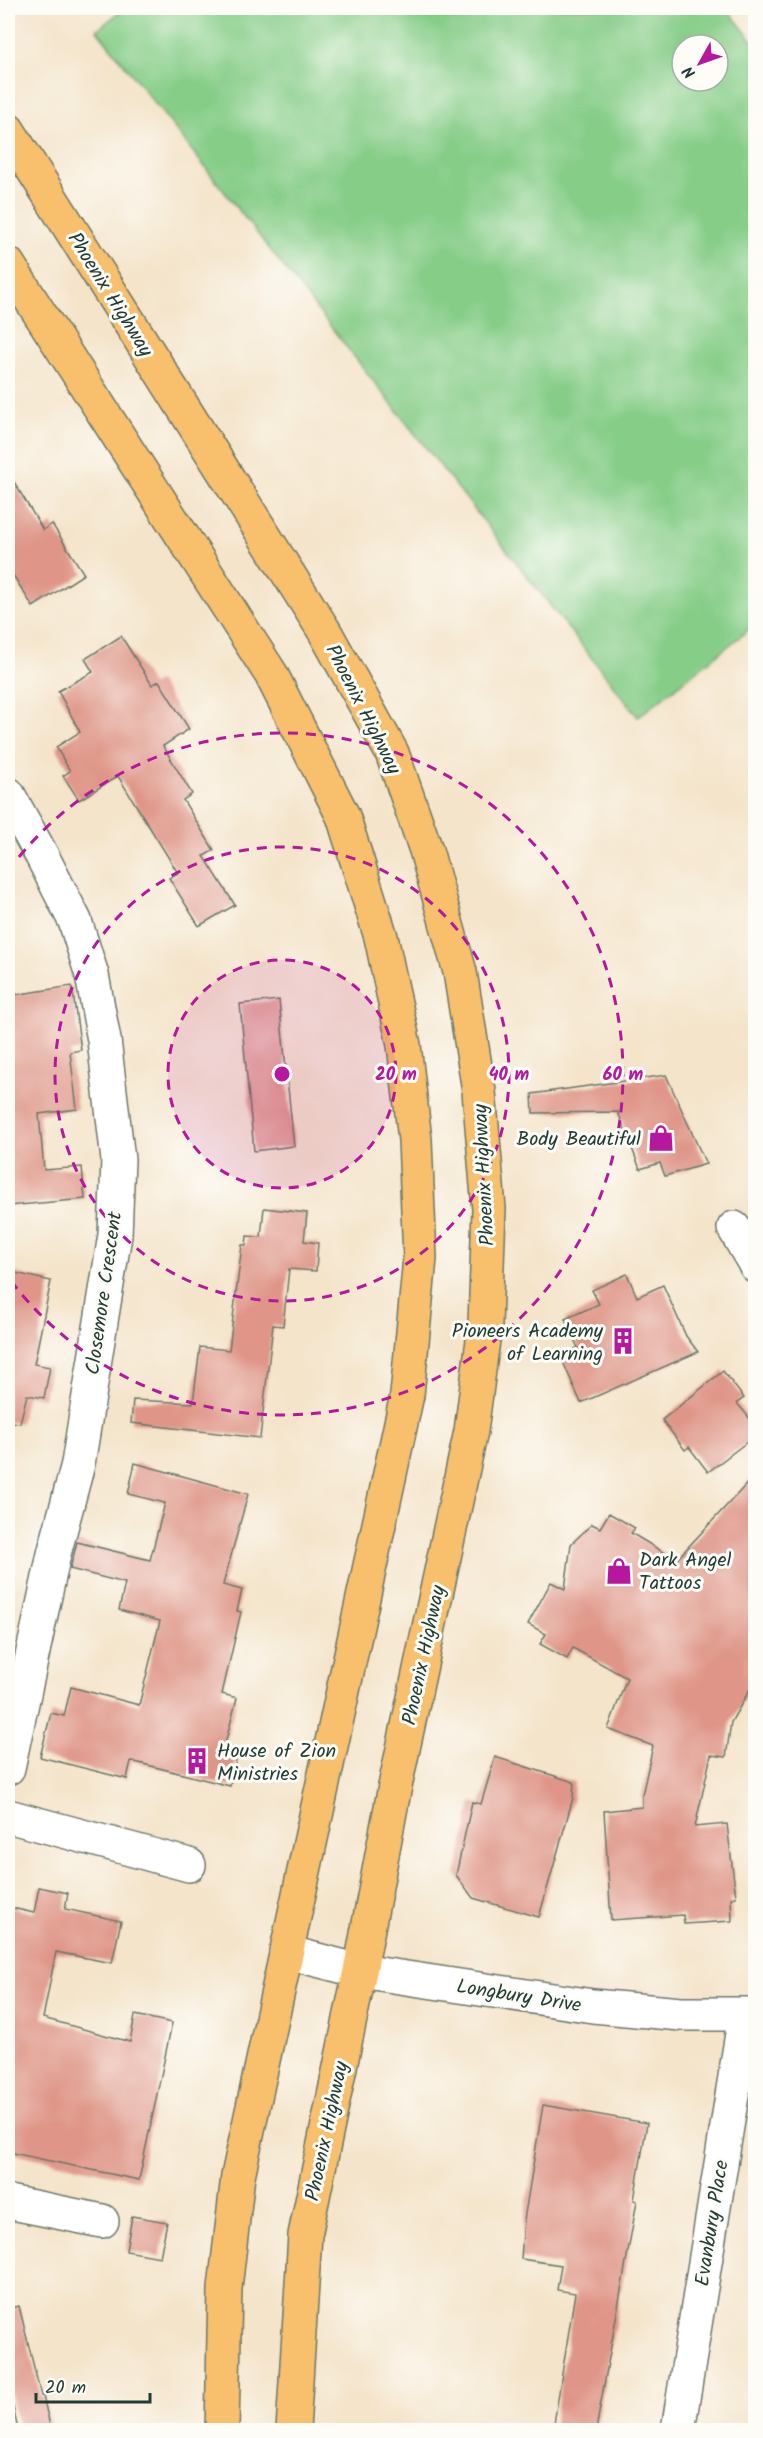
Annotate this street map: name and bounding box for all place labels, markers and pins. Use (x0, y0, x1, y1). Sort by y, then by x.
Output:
centre of rings (272, 1064, 292, 1084)
shop icon: Body Beautiful (646, 1123, 676, 1153)
place label: Body Beautiful (517, 1124, 641, 1156)
place label: Pioneers Academy of Learning (452, 1316, 604, 1371)
building icon: Pioneers Academy of Learning (608, 1326, 638, 1356)
place label: Dark Angel Tattoos (639, 1545, 732, 1600)
shop icon: Dark Angel Tattoos (604, 1556, 634, 1586)
place label: House of Zion Ministries (217, 1736, 336, 1791)
building icon: House of Zion Ministries (182, 1746, 212, 1776)

